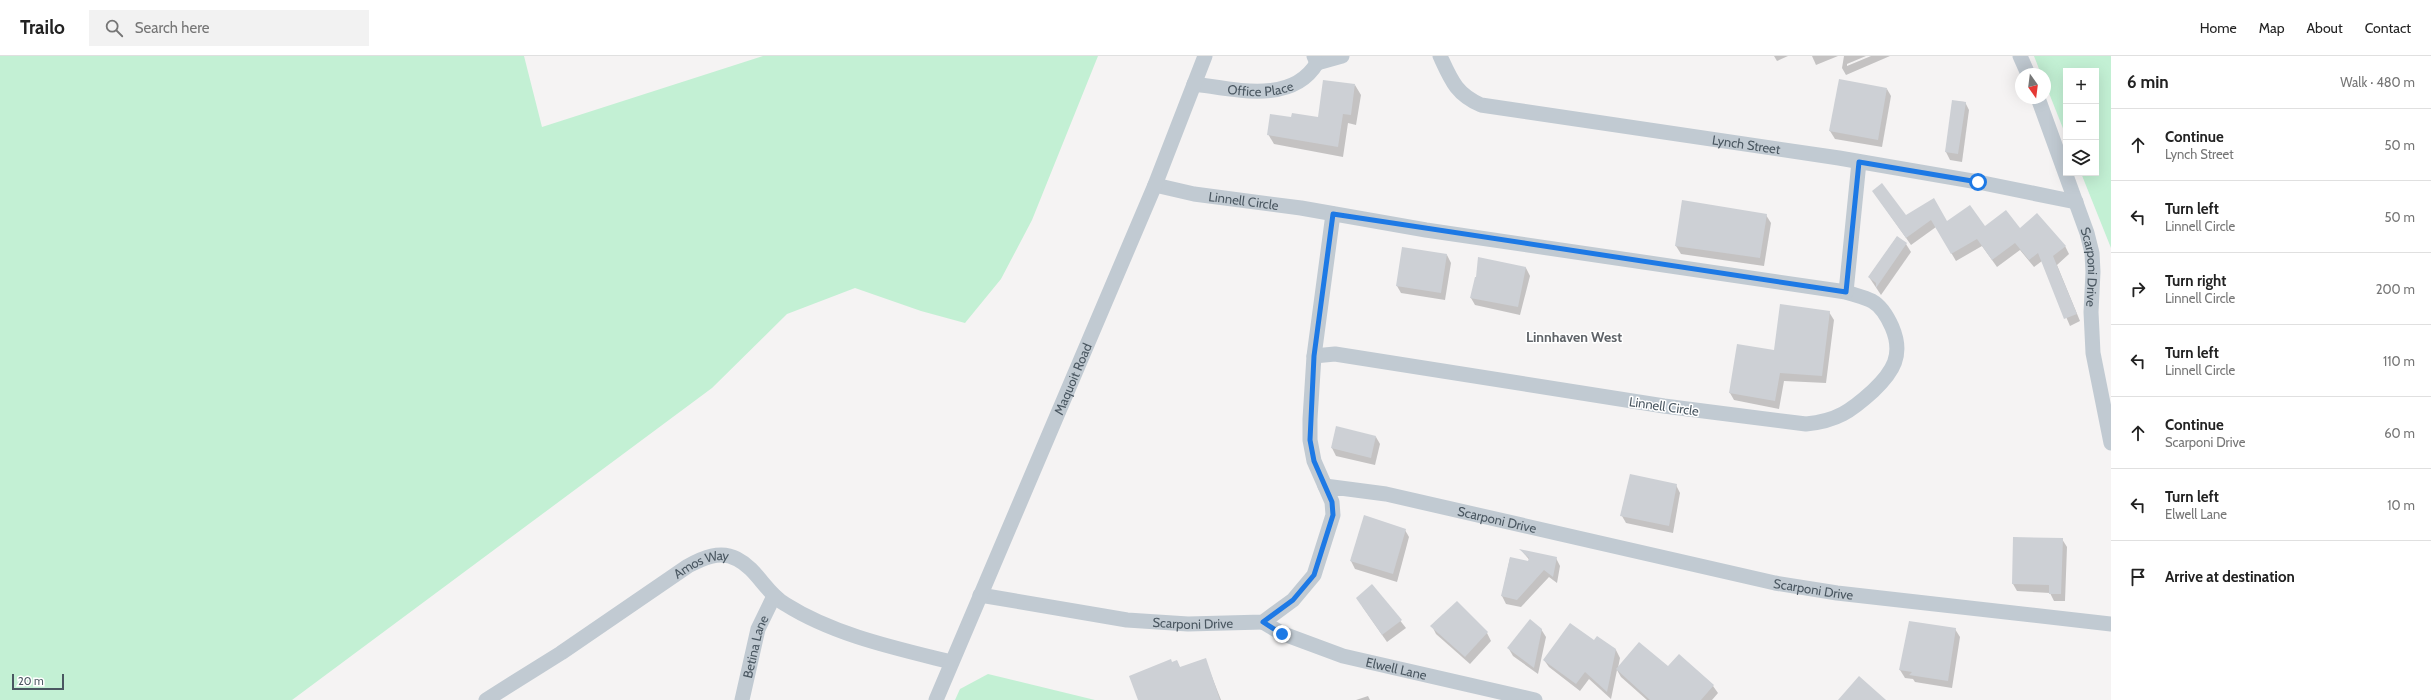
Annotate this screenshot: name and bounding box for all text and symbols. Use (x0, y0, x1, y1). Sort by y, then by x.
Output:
search box (89, 10, 369, 46)
text: Trailo (20, 16, 65, 39)
icon: search (103, 17, 125, 39)
text: Search here (135, 19, 209, 37)
text: Home (2200, 19, 2237, 37)
text: Map (2259, 19, 2284, 37)
text: About (2306, 19, 2343, 37)
text: Contact (2365, 19, 2411, 37)
north arrow (2015, 68, 2051, 104)
map controls (2063, 68, 2099, 176)
button: + (2063, 68, 2099, 104)
text: 6 min (2127, 72, 2169, 92)
text: Walk · 480 m (2340, 74, 2415, 90)
street label: Office Place (1227, 77, 1296, 99)
button: − (2063, 104, 2099, 140)
text: Continue (2165, 128, 2224, 146)
street label: Lynch Street (1711, 131, 1782, 157)
icon: ahead (2127, 134, 2149, 156)
text: 50 m (2385, 137, 2415, 153)
button: layers (2063, 140, 2099, 176)
text: Lynch Street (2165, 146, 2234, 162)
route start (1969, 173, 1987, 191)
street label: Linnell Circle (1208, 188, 1280, 213)
text: Turn left (2165, 200, 2219, 218)
icon: left (2127, 206, 2149, 228)
text: 50 m (2385, 209, 2415, 225)
text: Linnell Circle (2165, 218, 2235, 234)
street label: Scarponi Drive (2077, 225, 2101, 308)
text: Turn right (2165, 272, 2226, 290)
icon: right (2127, 278, 2149, 300)
text: 200 m (2376, 281, 2415, 297)
text: Linnell Circle (2165, 290, 2235, 306)
district label: Linnhaven West (1526, 328, 1622, 346)
street label: Maquoit Road (1050, 341, 1095, 417)
text: Turn left (2165, 344, 2219, 362)
icon: left (2127, 350, 2149, 372)
text: 110 m (2383, 353, 2415, 369)
text: Linnell Circle (2165, 362, 2235, 378)
street label: Linnell Circle (1628, 393, 1700, 419)
text: Continue (2165, 416, 2224, 434)
icon: ahead (2127, 422, 2149, 444)
text: 60 m (2384, 425, 2415, 441)
text: Scarponi Drive (2165, 434, 2245, 450)
text: Turn left (2165, 488, 2219, 506)
icon: left (2127, 494, 2149, 516)
text: 10 m (2387, 497, 2415, 513)
street label: Scarponi Drive (1456, 503, 1538, 536)
text: Elwell Lane (2165, 506, 2227, 522)
street label: Amos Way (670, 547, 731, 582)
icon: arrive (2127, 566, 2149, 588)
text: Arrive at destination (2165, 568, 2295, 586)
street label: Scarponi Drive (1772, 575, 1854, 603)
street label: Betina Lane (739, 612, 772, 680)
street label: Scarponi Drive (1152, 614, 1234, 632)
route end (1273, 625, 1291, 643)
street label: Elwell Lane (1364, 654, 1429, 683)
scale bar (12, 672, 64, 691)
text: 20 m (18, 674, 44, 688)

